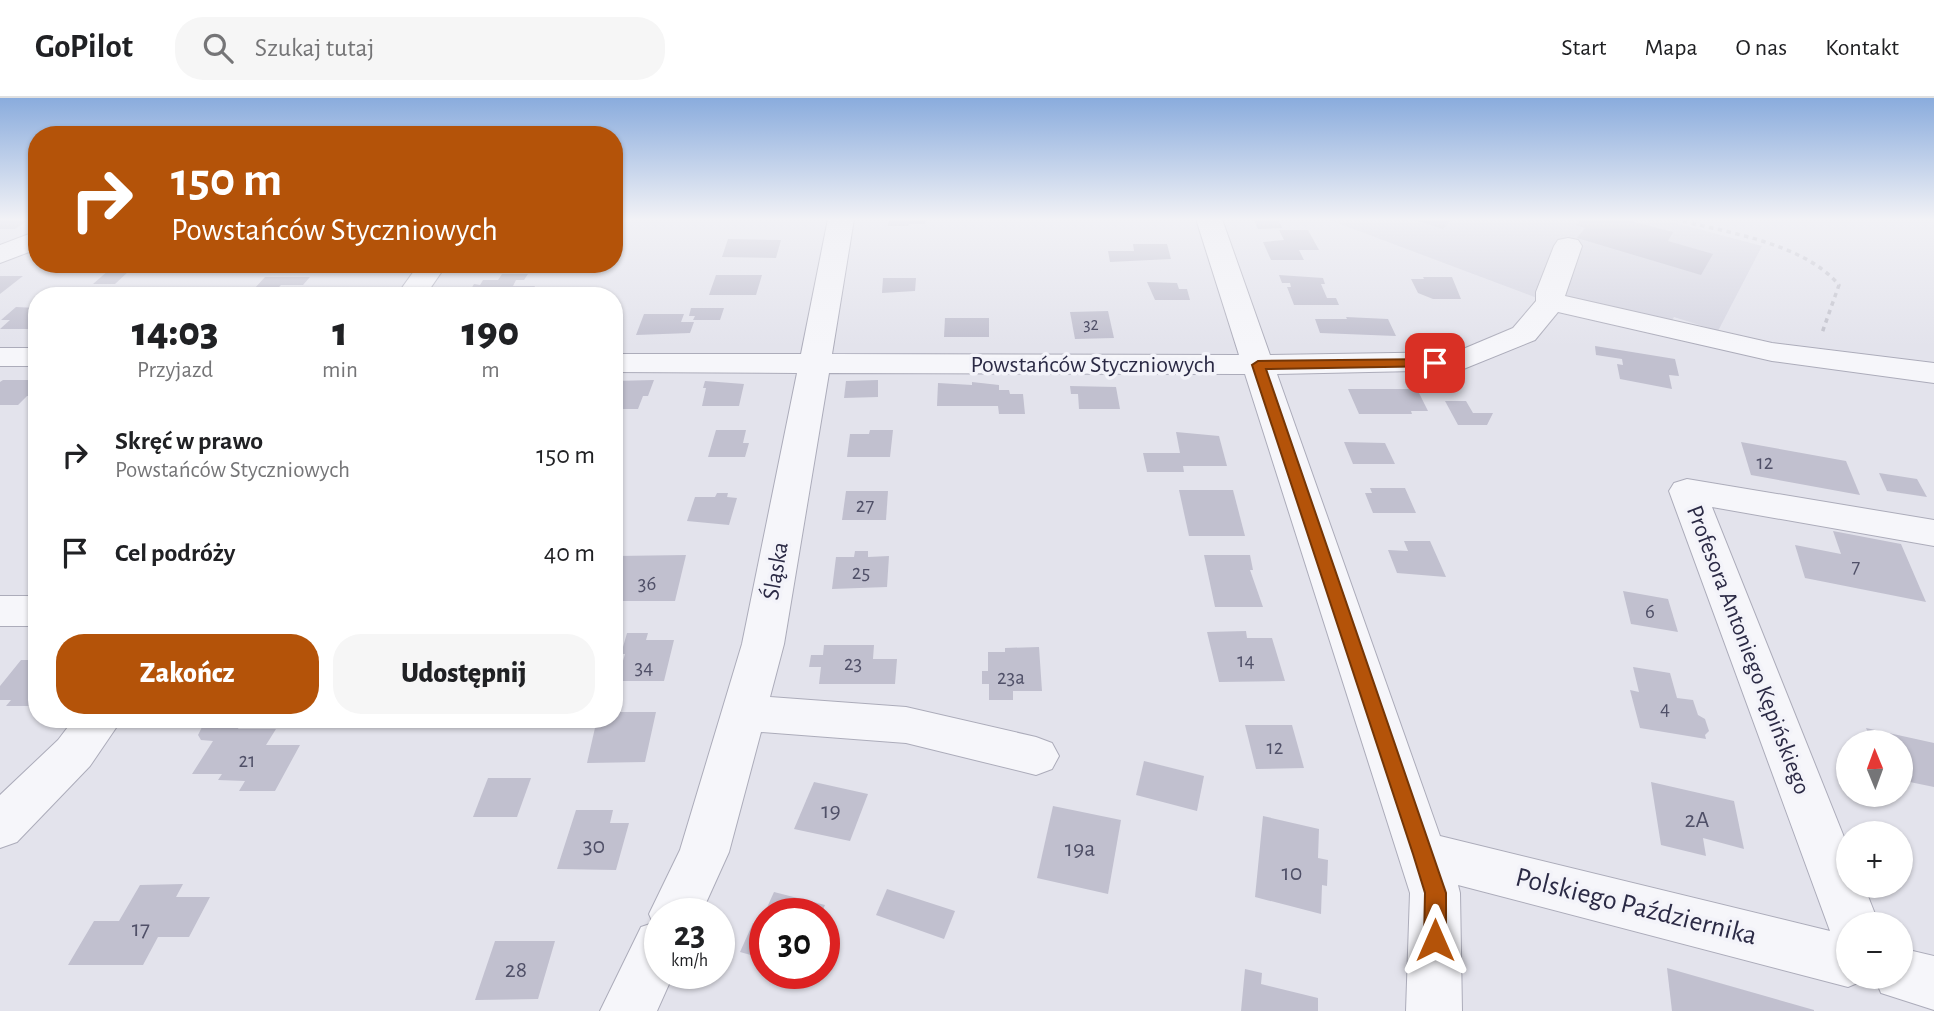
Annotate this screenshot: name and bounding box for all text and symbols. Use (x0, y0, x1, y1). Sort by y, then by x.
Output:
search box (175, 17, 665, 80)
icon: search (199, 29, 237, 67)
text: GoPilot (35, 31, 133, 64)
text: Szukaj tutaj (255, 35, 374, 61)
text: Start (1561, 36, 1606, 60)
text: Mapa (1644, 36, 1698, 60)
text: O nas (1736, 36, 1787, 60)
text: Kontakt (1825, 36, 1899, 60)
icon: right (56, 154, 147, 245)
text: 150 m (171, 156, 282, 205)
text: Powstańców Styczniowych (171, 214, 498, 246)
text: 14:03 (132, 311, 218, 353)
text: 1 (332, 311, 348, 353)
text: 190 (462, 311, 519, 353)
house number: 32 (1083, 316, 1099, 334)
pin (1405, 333, 1465, 393)
icon: arrive (1416, 344, 1454, 382)
street label: Powstańców Styczniowych (970, 353, 1216, 377)
text: Przyjazd (137, 359, 213, 382)
text: min (322, 359, 358, 382)
text: m (481, 359, 500, 382)
text: Skręć w prawo (115, 428, 263, 454)
icon: right (56, 436, 94, 474)
text: 150 m (536, 442, 595, 468)
house number: 12 (1757, 452, 1773, 473)
text: Powstańców Styczniowych (115, 459, 350, 482)
house number: 27 (856, 495, 874, 516)
street label: Profesora Antoniego Kępińskiego (1682, 502, 1814, 798)
icon: arrive (56, 534, 94, 572)
text: Cel podróży (115, 540, 235, 566)
text: 40 m (544, 540, 595, 566)
street label: Śląska (757, 540, 793, 602)
house number: 7 (1852, 556, 1861, 577)
house number: 25 (852, 562, 870, 583)
house number: 36 (638, 573, 656, 594)
house number: 6 (1645, 601, 1655, 622)
button: Zakończ (56, 634, 319, 714)
button: Udostępnij (333, 634, 595, 714)
house number: 14 (1237, 650, 1255, 671)
house number: 23 (844, 653, 862, 674)
house number: 34 (635, 657, 653, 678)
house number: 23a (997, 667, 1025, 688)
house number: 4 (1660, 698, 1670, 719)
north arrow (1836, 730, 1913, 807)
map controls (1836, 730, 1913, 989)
house number: 12 (1267, 737, 1283, 758)
house number: 21 (239, 750, 255, 771)
house number: 19 (821, 799, 841, 823)
house number: 2A (1685, 808, 1710, 832)
button: + (1836, 821, 1913, 898)
house number: 30 (583, 834, 605, 858)
house number: 19a (1065, 837, 1095, 861)
house number: 10 (1282, 861, 1302, 885)
street label: Polskiego Października (1512, 863, 1760, 951)
speed limit sign: 30 (749, 898, 840, 989)
position arrow (1398, 903, 1472, 977)
button: − (1836, 912, 1913, 989)
house number: 17 (132, 917, 150, 941)
text: 23 (674, 917, 705, 952)
text: km/h (671, 952, 708, 970)
house number: 28 (505, 958, 527, 982)

